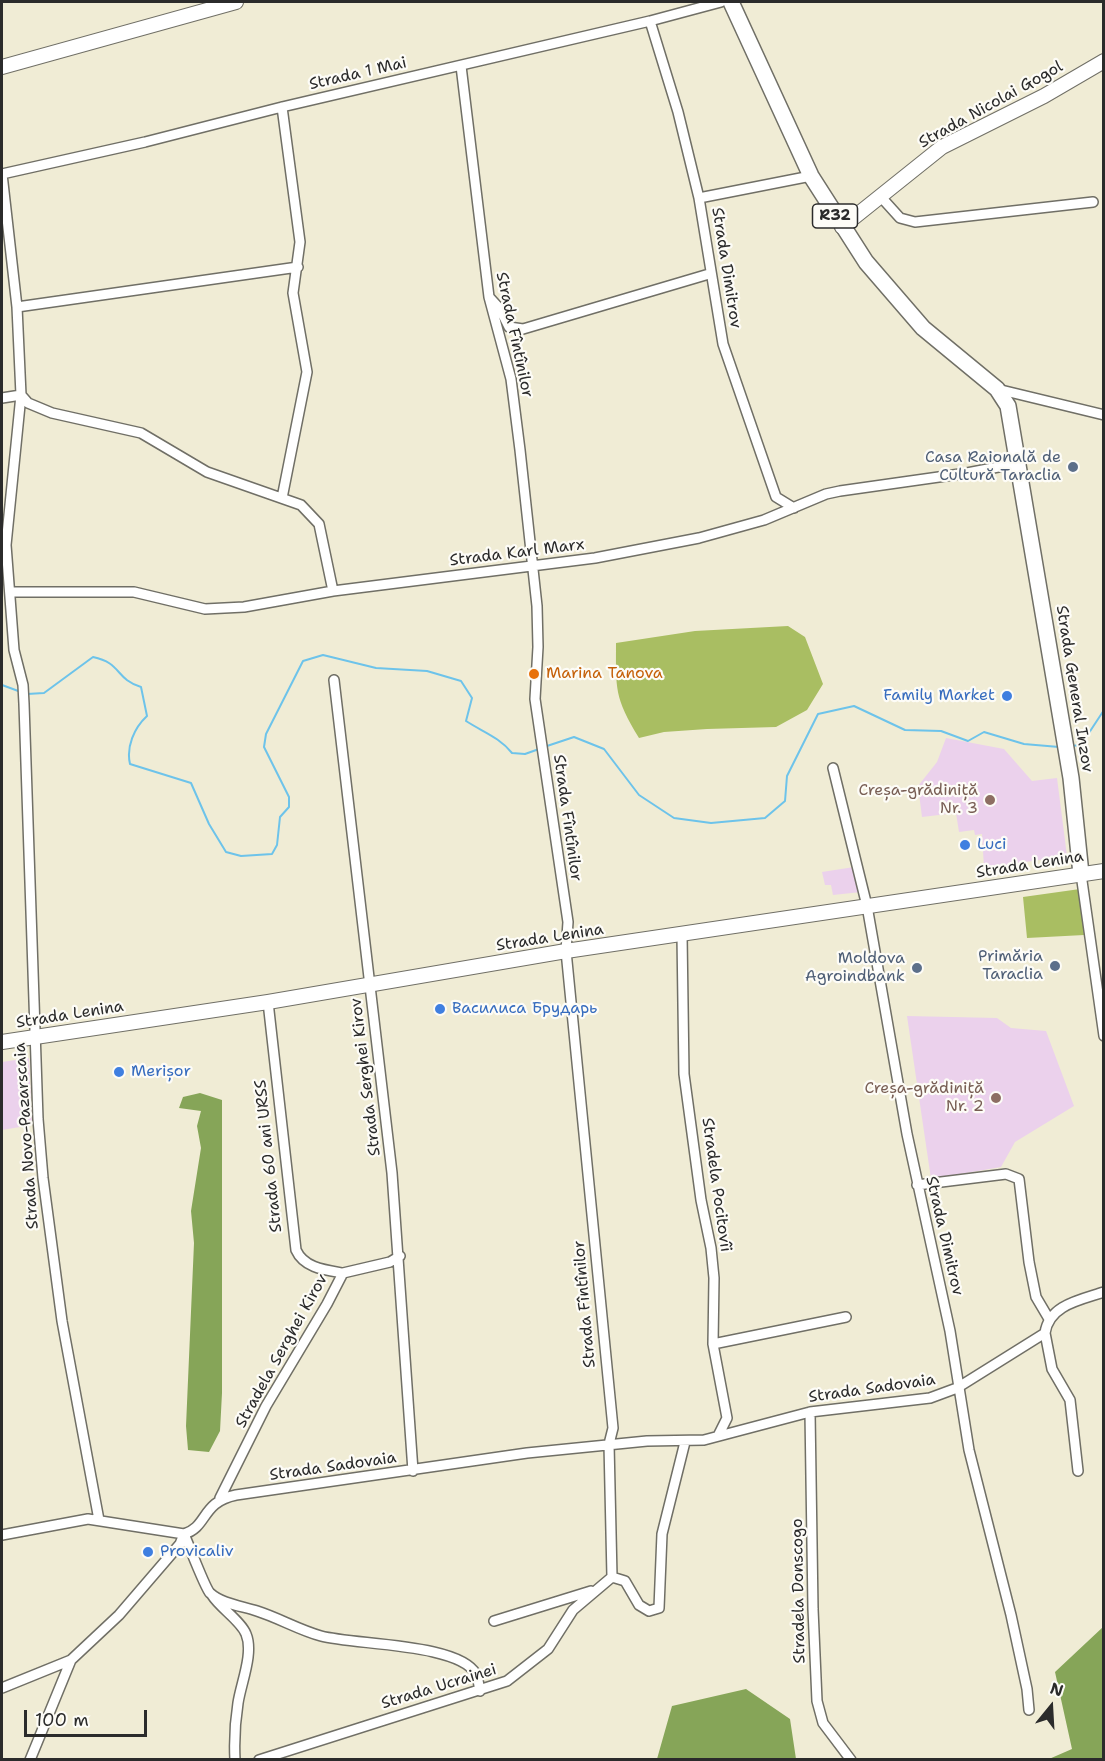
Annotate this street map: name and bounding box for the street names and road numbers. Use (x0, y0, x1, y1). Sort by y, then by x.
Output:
street label: Strada 1 Mai (307, 53, 409, 95)
street label: Strada Nicolai Gogol (916, 57, 1066, 153)
road number: R32 (812, 204, 858, 228)
street label: Strada Dimitrov (707, 206, 745, 330)
street label: Strada Fîntînilor (491, 270, 537, 400)
street label: Strada Karl Marx (449, 535, 585, 571)
street label: Strada General Inzov (1051, 604, 1097, 774)
street label: Strada Fîntînilor (549, 753, 585, 883)
street label: Strada Lenina (975, 847, 1085, 883)
street label: Strada Lenina (495, 920, 605, 956)
street label: Strada Lenina (15, 997, 125, 1033)
street label: Strada Serghei Kirov (347, 997, 385, 1157)
street label: Strada Novo-Pazarscaia (11, 1042, 43, 1230)
street label: Strada 60 ani URSS (251, 1079, 287, 1233)
street label: Stradela Pocitovîi (697, 1117, 735, 1253)
street label: Strada Dimitrov (921, 1174, 967, 1298)
street label: Strada Fîntînilor (570, 1239, 600, 1369)
street label: Stradela Serghei Kirov (232, 1271, 332, 1431)
street label: Strada Sadovaia (807, 1371, 937, 1407)
street label: Strada Sadovaia (268, 1449, 398, 1485)
street label: Stradela Donscogo (788, 1518, 810, 1664)
street label: Strada Ucrainei (379, 1660, 499, 1714)

